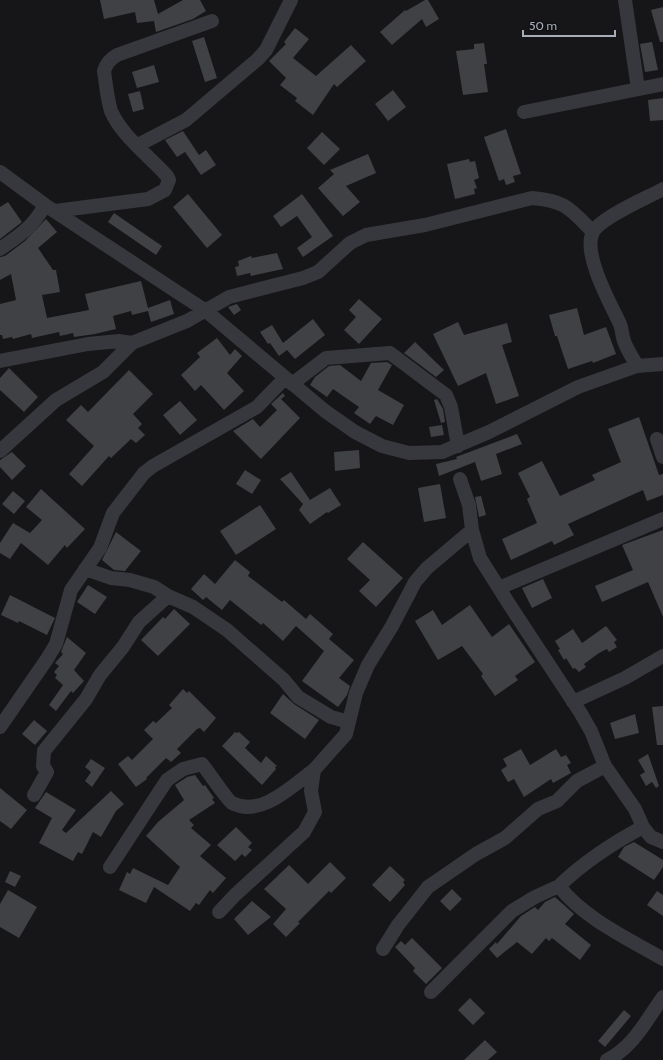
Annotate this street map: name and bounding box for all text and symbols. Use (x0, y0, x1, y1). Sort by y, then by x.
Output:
scale bar (523, 12, 615, 38)
text: 50 m (529, 18, 557, 33)

